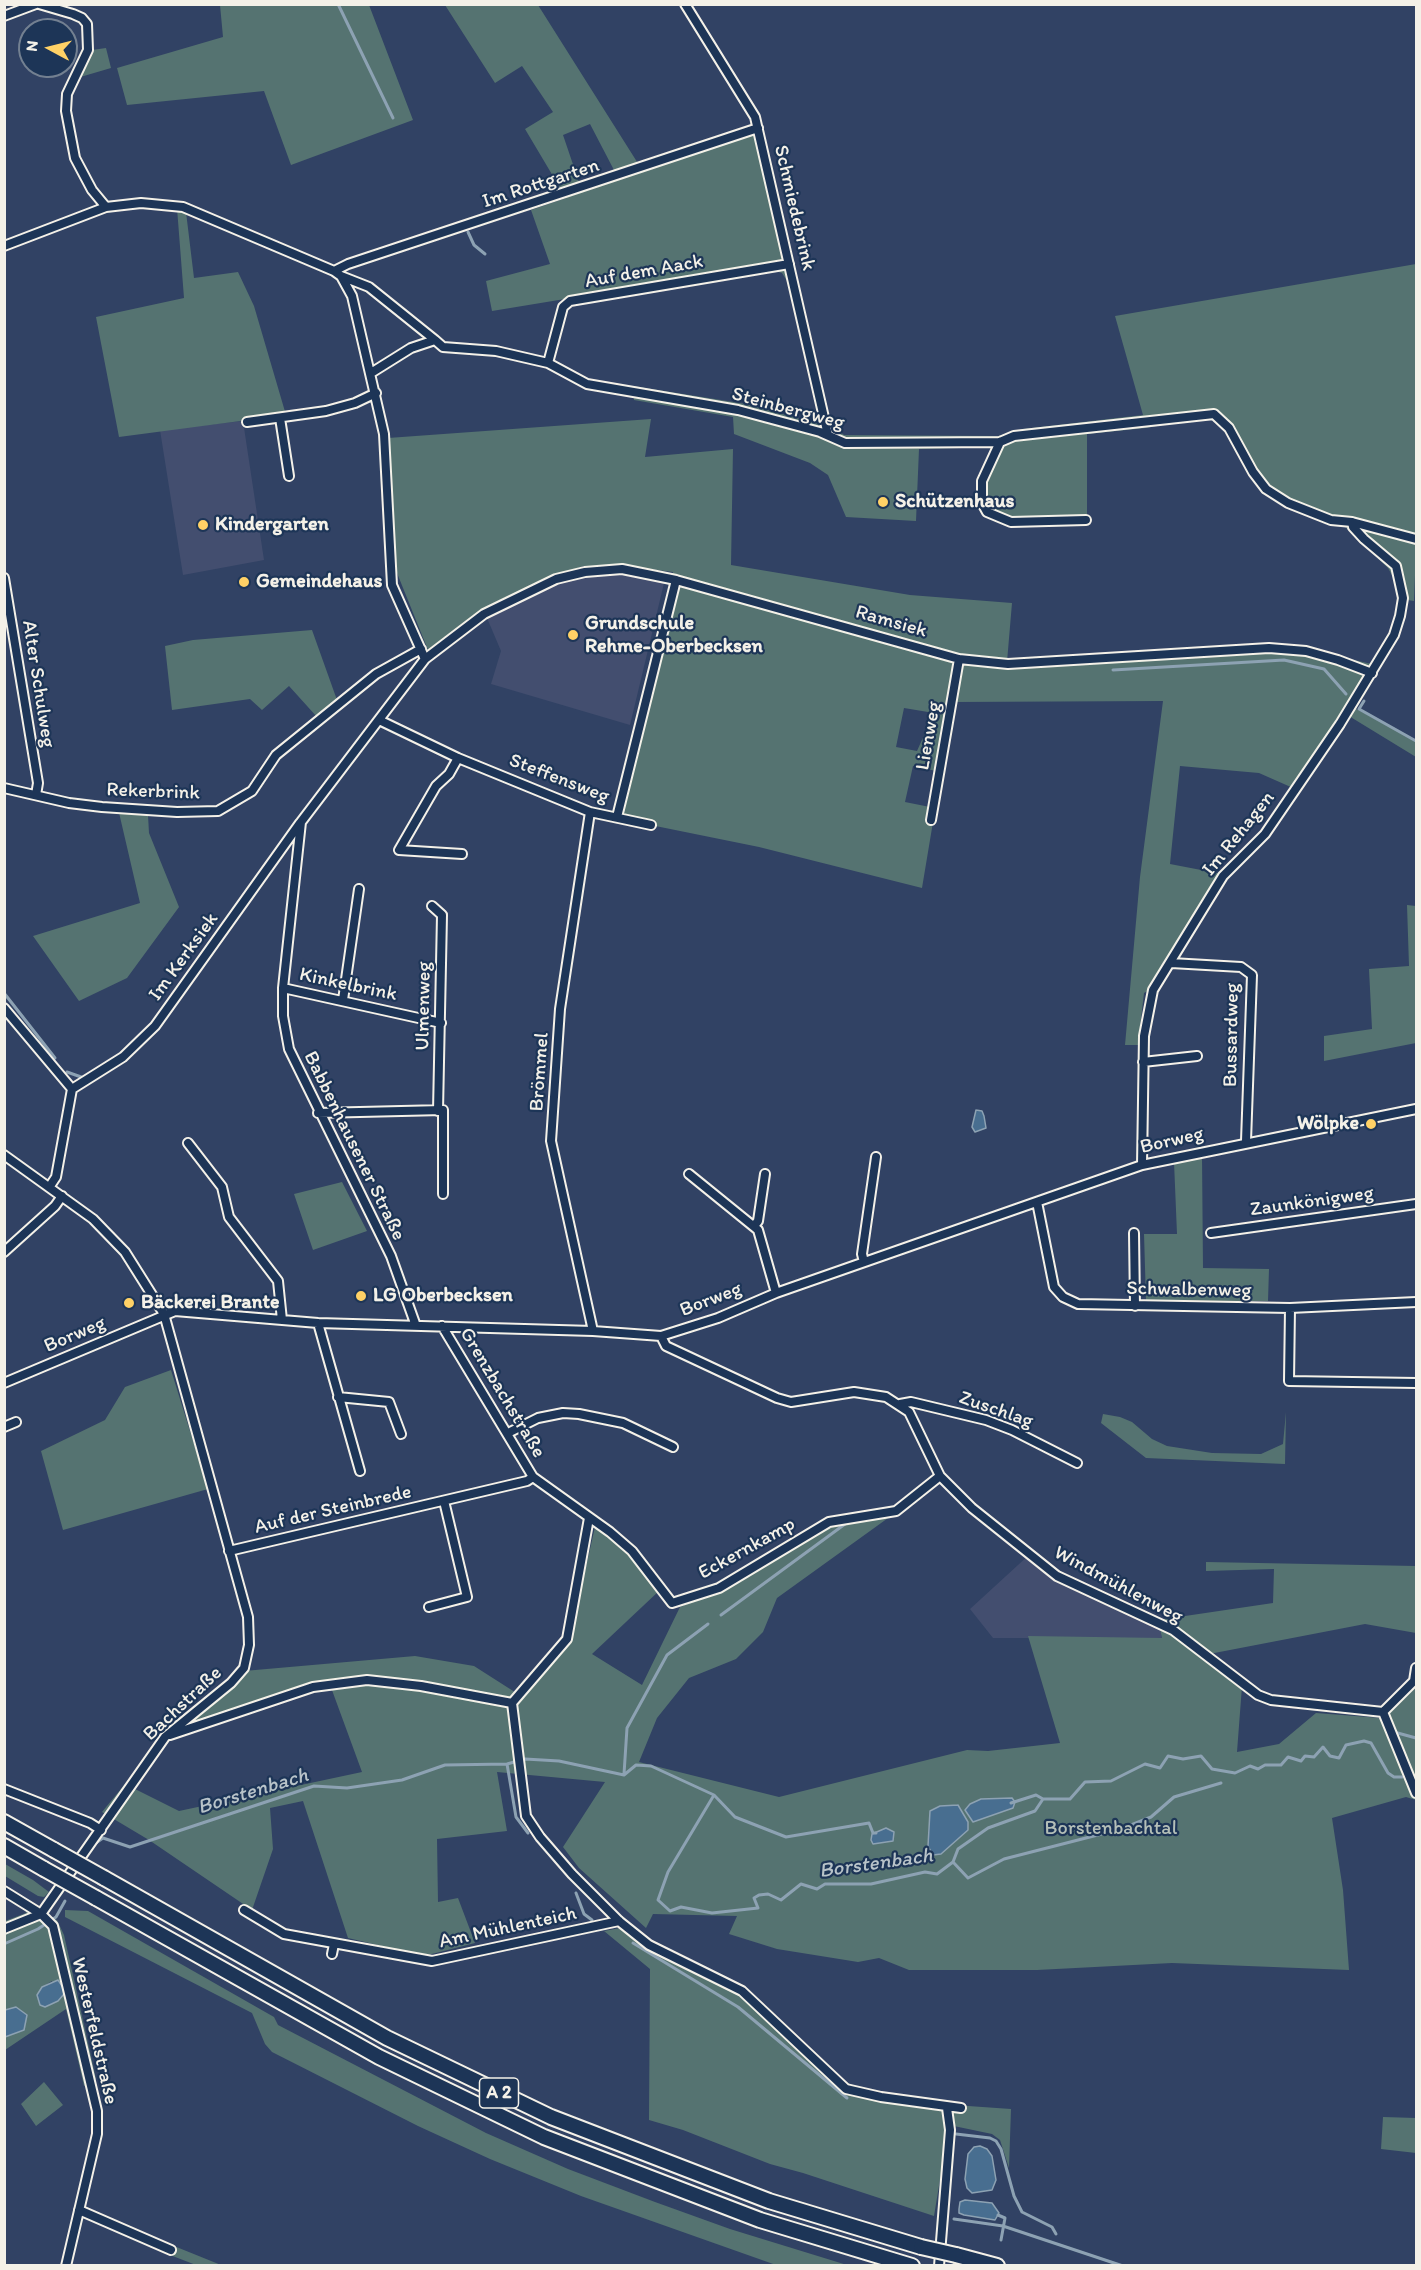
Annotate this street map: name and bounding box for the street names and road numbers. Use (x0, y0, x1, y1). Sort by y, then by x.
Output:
street label: Schmiedebrink (768, 143, 820, 273)
street label: Im Rottgarten (480, 154, 602, 214)
street label: Auf dem Aack (583, 250, 705, 294)
street label: Steinbergweg (729, 382, 847, 436)
street label: Ramsiek (852, 600, 930, 644)
street label: Alter Schulweg (16, 619, 60, 749)
street label: Lienweg (911, 700, 947, 772)
street label: Steffensweg (505, 749, 613, 809)
street label: Rekerbrink (106, 778, 200, 806)
street label: Im Rehagen (1198, 787, 1280, 881)
street label: Im Kerksiek (144, 908, 224, 1006)
street label: Ulmenweg (411, 961, 437, 1051)
street label: Kinkelbrink (297, 963, 399, 1007)
street label: Bussardweg (1219, 983, 1245, 1087)
street label: Brömmel (525, 1032, 555, 1112)
street label: Babbenhausener Straße (298, 1047, 410, 1245)
street label: Borweg (1138, 1122, 1206, 1160)
street label: Zaunkönigweg (1249, 1181, 1375, 1223)
street label: Borweg (677, 1277, 745, 1323)
street label: Schwalbenweg (1126, 1277, 1252, 1303)
street label: Borweg (41, 1311, 109, 1359)
street label: Grenzbachstraße (454, 1324, 550, 1462)
street label: Zuschlag (956, 1386, 1036, 1434)
street label: Auf der Steinbrede (252, 1480, 414, 1540)
street label: Eckernkamp (694, 1513, 800, 1585)
street label: Windmühlenweg (1049, 1541, 1187, 1629)
street label: Bachstraße (139, 1662, 227, 1746)
street label: Am Mühlenteich (437, 1902, 579, 1954)
street label: Westerfeldstraße (65, 1955, 123, 2107)
road number: A 2 (480, 2078, 518, 2108)

